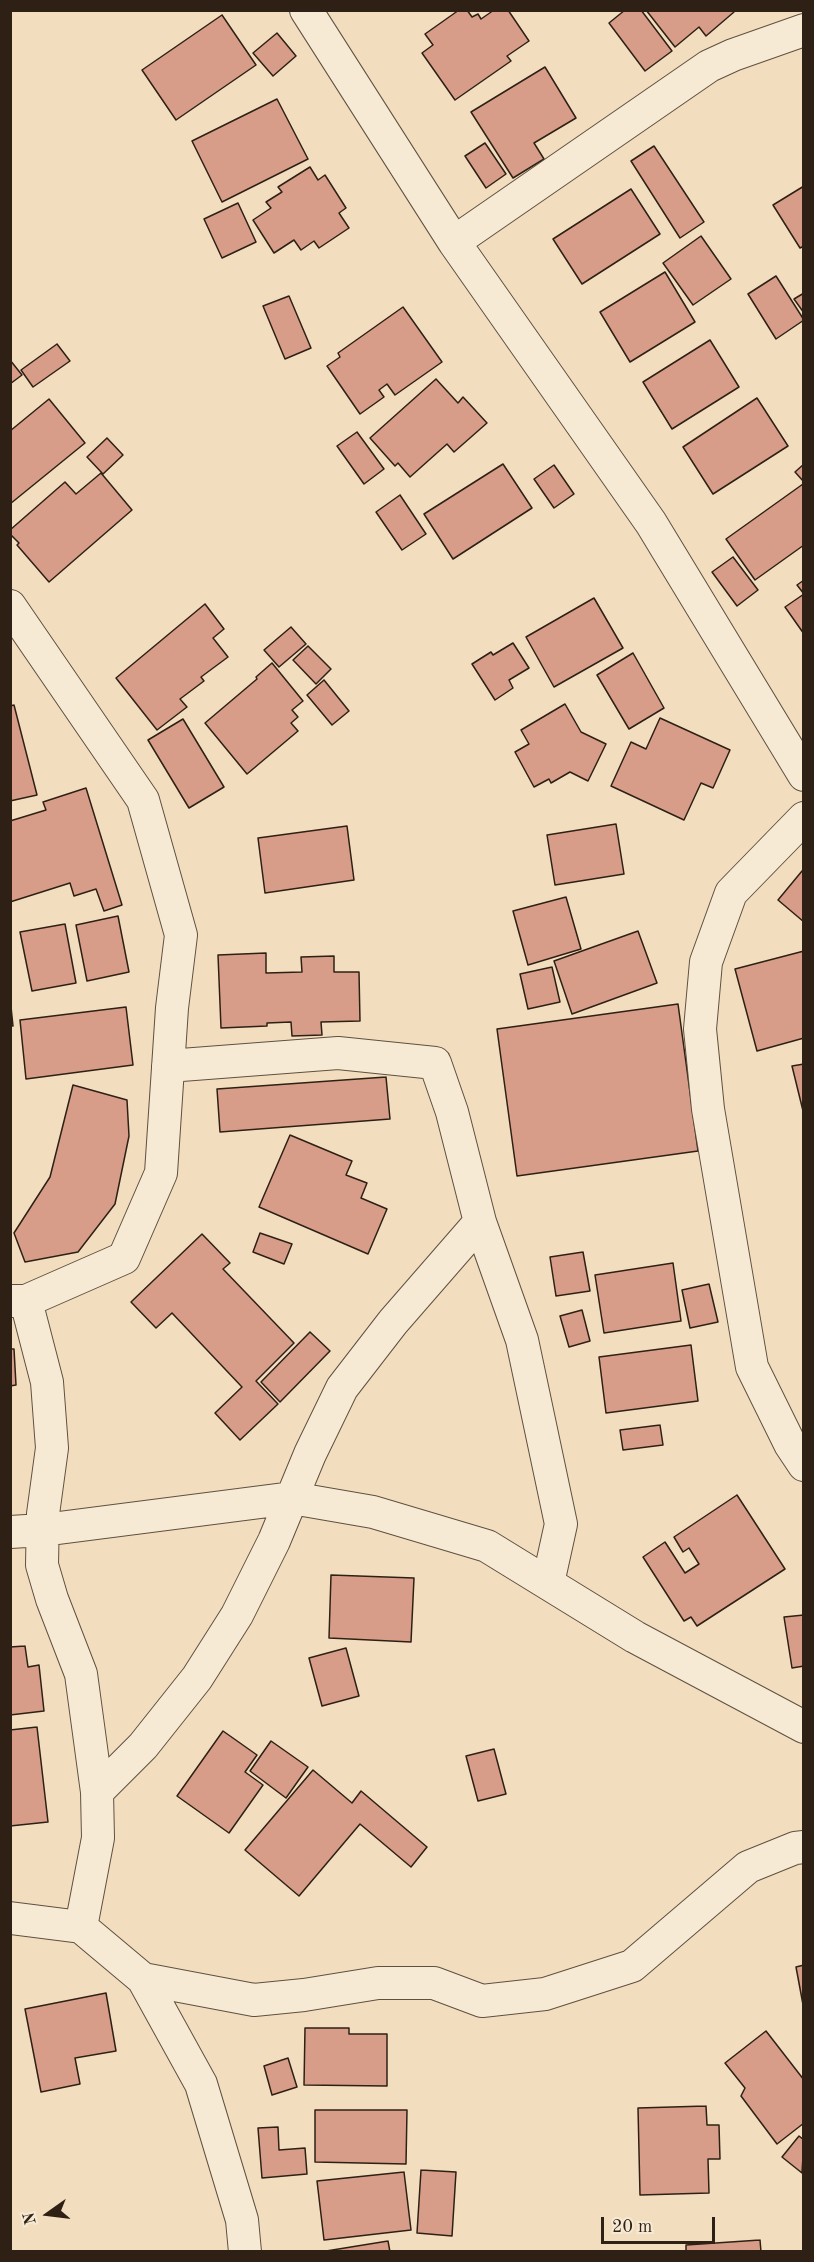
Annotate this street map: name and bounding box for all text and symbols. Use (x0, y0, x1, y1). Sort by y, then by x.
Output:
north arrow (18, 2184, 78, 2244)
scale bar (604, 2205, 718, 2243)
text: N (21, 2210, 40, 2226)
text: 20 m (612, 2218, 652, 2236)

